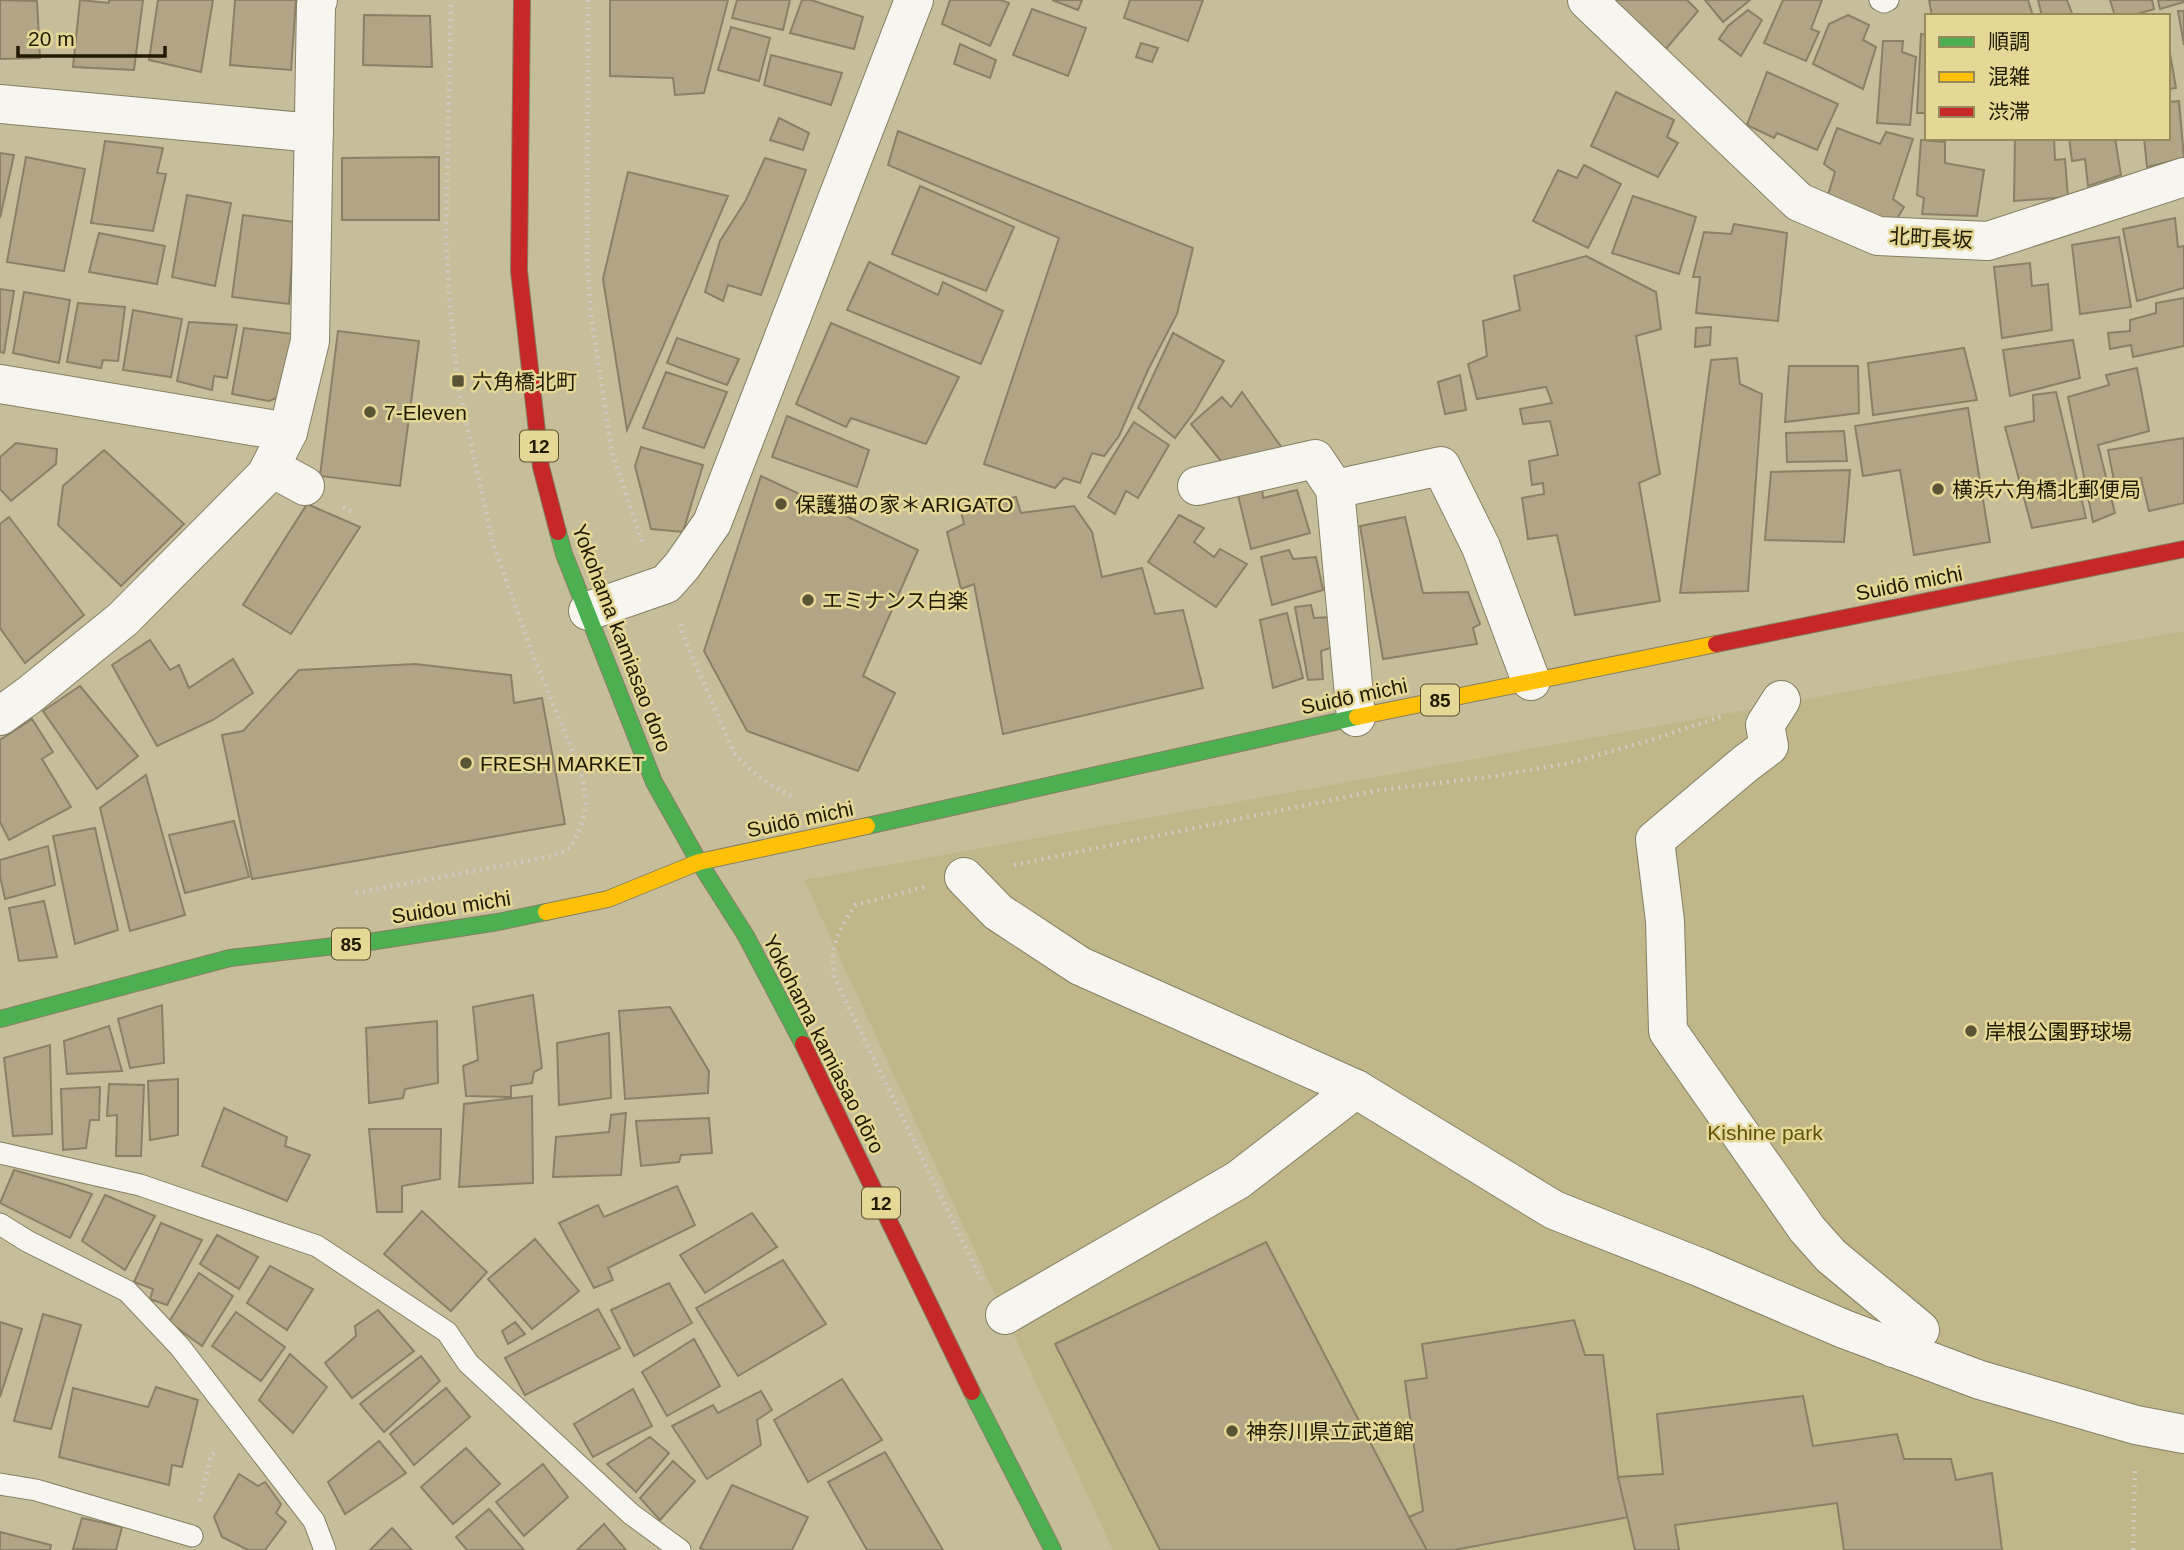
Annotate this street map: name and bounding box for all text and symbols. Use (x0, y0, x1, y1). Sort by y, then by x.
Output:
scale bar (18, 14, 164, 58)
legend (1925, 14, 2170, 140)
text: 20 m (28, 27, 75, 50)
text: 順調 (1988, 30, 2030, 53)
text: 混雑 (1988, 65, 2030, 88)
text: 渋滞 (1988, 100, 2030, 123)
street label: 北町長坂 (1888, 224, 1974, 252)
place label: 六角橋北町 (472, 370, 577, 393)
marker: 六角橋北町 (450, 373, 466, 389)
place label: 7-Eleven (384, 401, 467, 424)
marker: 7-Eleven (362, 404, 378, 420)
road number: 12 (520, 430, 558, 462)
place label: 横浜六角橋北郵便局 (1952, 478, 2141, 501)
marker: 横浜六角橋北郵便局 (1930, 481, 1946, 497)
place label: 保護猫の家＊ARIGATO (795, 493, 1014, 516)
marker: 保護猫の家＊ARIGATO (773, 496, 789, 512)
street label: Yokohama kamiasao doro (568, 521, 676, 755)
street label: Suidō michi (1854, 561, 1964, 605)
place label: エミナンス白楽 (822, 589, 969, 612)
marker: エミナンス白楽 (800, 592, 816, 608)
street label: Suidō michi (1299, 673, 1409, 719)
road number: 85 (1421, 684, 1459, 716)
place label: FRESH MARKET (480, 752, 645, 775)
marker: FRESH MARKET (458, 755, 474, 771)
street label: Suidō michi (745, 796, 855, 842)
street label: Suidou michi (390, 886, 512, 928)
road number: 85 (332, 928, 370, 960)
street label: Yokohama kamiasao dōro (759, 931, 889, 1157)
place label: 岸根公園野球場 (1985, 1020, 2132, 1043)
marker: 岸根公園野球場 (1963, 1023, 1979, 1039)
park label: Kishine park (1707, 1121, 1823, 1144)
road number: 12 (862, 1188, 900, 1218)
place label: 神奈川県立武道館 (1246, 1420, 1414, 1443)
marker: 神奈川県立武道館 (1224, 1423, 1240, 1439)

